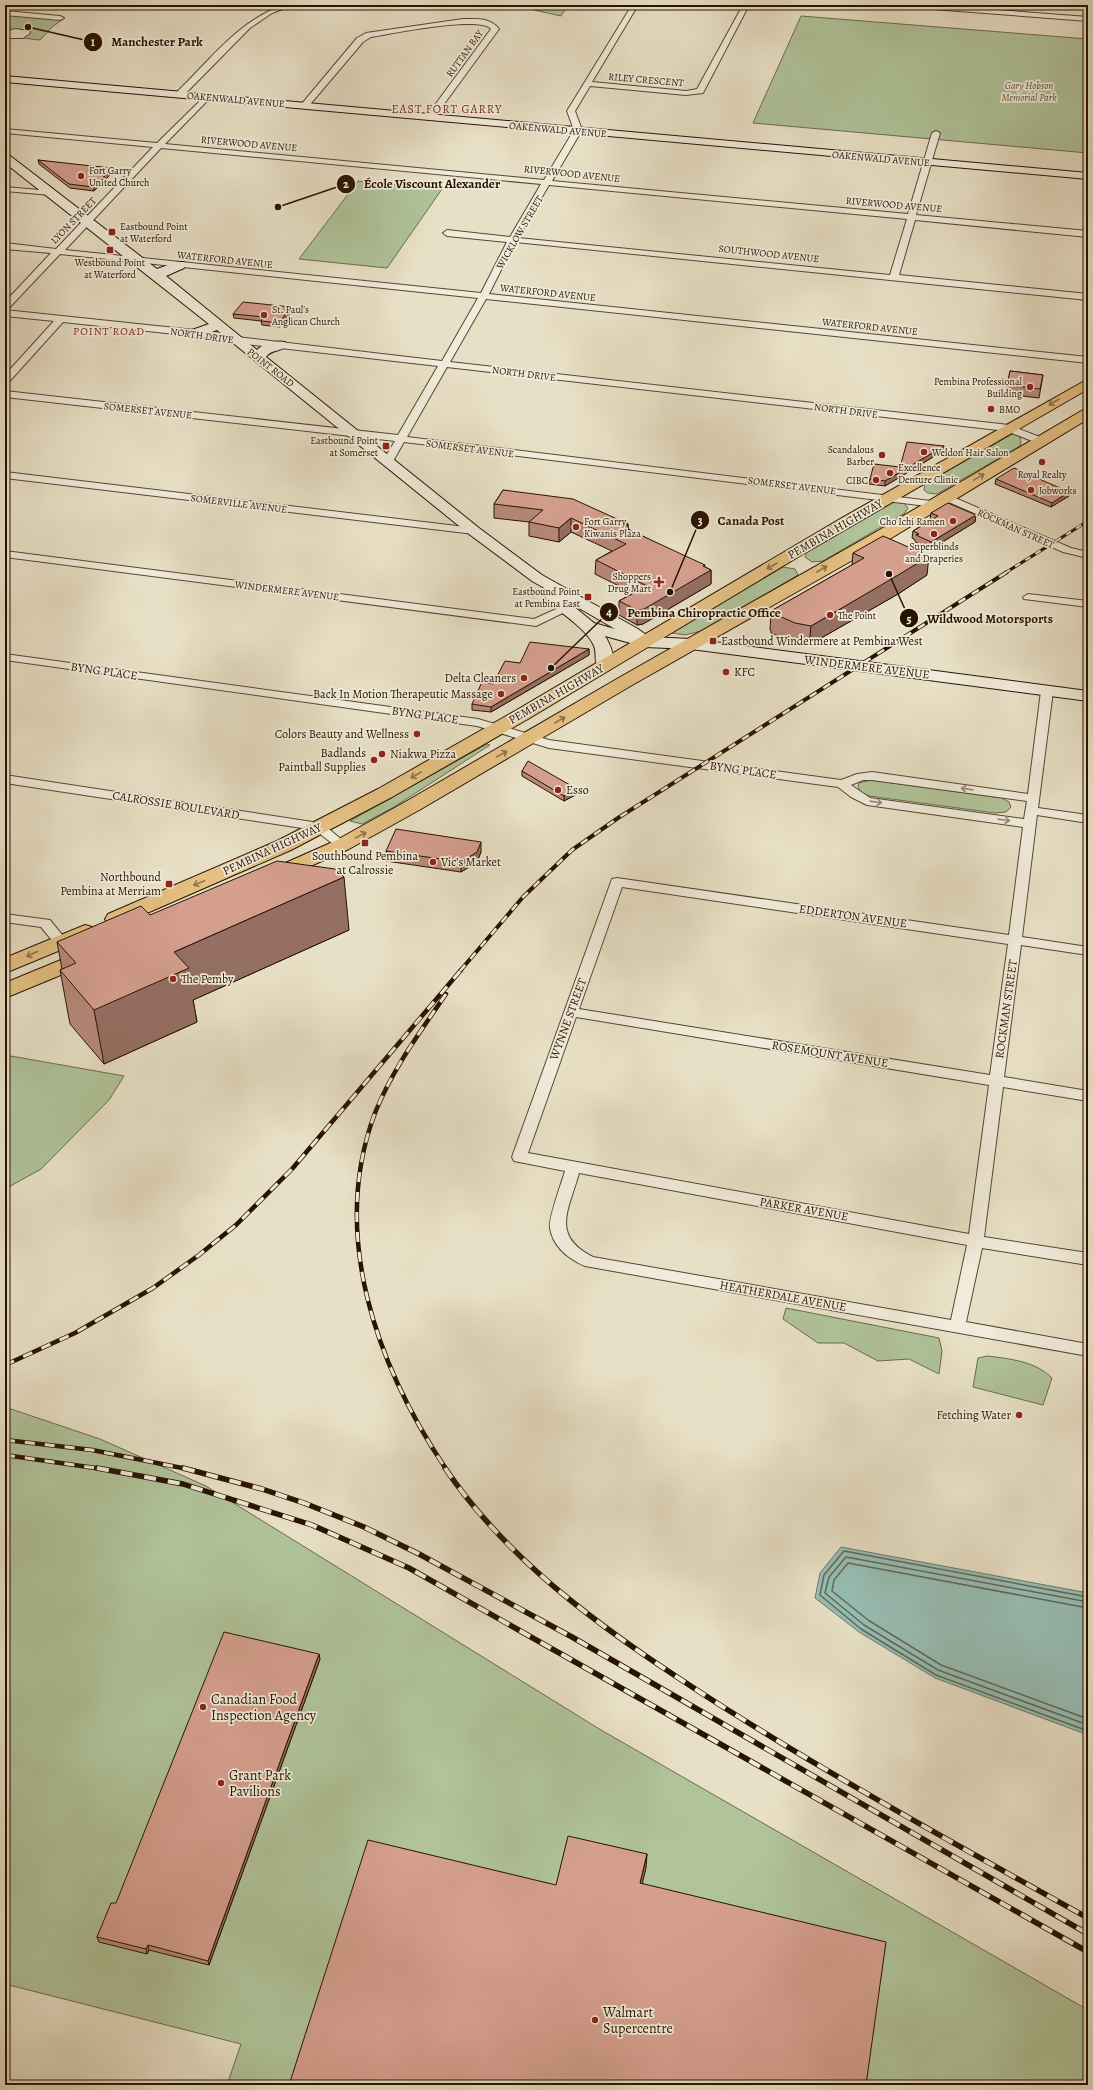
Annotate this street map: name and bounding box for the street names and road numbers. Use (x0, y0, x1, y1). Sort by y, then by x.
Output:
street label: RUTTAN BAY (443, 27, 486, 79)
street label: RILEY CRESCENT (608, 70, 685, 89)
street label: OAKENWALD AVENUE (187, 89, 285, 110)
street label: OAKENWALD AVENUE (509, 119, 607, 140)
street label: RIVERWOOD AVENUE (200, 133, 298, 154)
street label: OAKENWALD AVENUE (832, 148, 930, 169)
street label: RIVERWOOD AVENUE (523, 162, 621, 185)
street label: WICKLOW STREET (493, 193, 546, 272)
street label: LYON STREET (48, 194, 99, 246)
street label: RIVERWOOD AVENUE (845, 194, 943, 215)
street label: SOUTHWOOD AVENUE (718, 242, 820, 265)
street label: WATERFORD AVENUE (175, 248, 274, 271)
street label: WATERFORD AVENUE (498, 281, 597, 304)
street label: WATERFORD AVENUE (820, 315, 919, 338)
street label: NORTH DRIVE (169, 325, 235, 346)
street label: POINT ROAD (245, 345, 297, 390)
street label: NORTH DRIVE (491, 363, 557, 384)
street label: SOMERSET AVENUE (103, 399, 193, 422)
street label: NORTH DRIVE (813, 400, 879, 421)
street label: SOMERSET AVENUE (425, 437, 515, 460)
street label: SOMERSET AVENUE (747, 474, 837, 497)
street label: SOMERVILLE AVENUE (190, 491, 288, 516)
street label: PEMBINA HIGHWAY (785, 495, 886, 563)
street label: ROCKMAN STREET (975, 506, 1057, 552)
street label: WINDERMERE AVENUE (233, 578, 340, 603)
street label: WINDERMERE AVENUE (803, 651, 930, 683)
street label: BYNG PLACE (70, 658, 138, 684)
street label: PEMBINA HIGHWAY (506, 660, 607, 728)
street label: BYNG PLACE (391, 702, 459, 728)
street label: BYNG PLACE (709, 757, 777, 783)
street label: CALROSSIE BOULEVARD (111, 787, 241, 823)
street label: PEMBINA HIGHWAY (220, 819, 325, 879)
street label: EDDERTON AVENUE (798, 900, 908, 932)
street label: ROCKMAN STREET (991, 958, 1021, 1059)
street label: WYNNE STREET (545, 976, 590, 1063)
street label: ROSEMOUNT AVENUE (771, 1037, 889, 1071)
street label: PARKER AVENUE (758, 1193, 850, 1225)
street label: HEATHERDALE AVENUE (718, 1277, 848, 1315)

